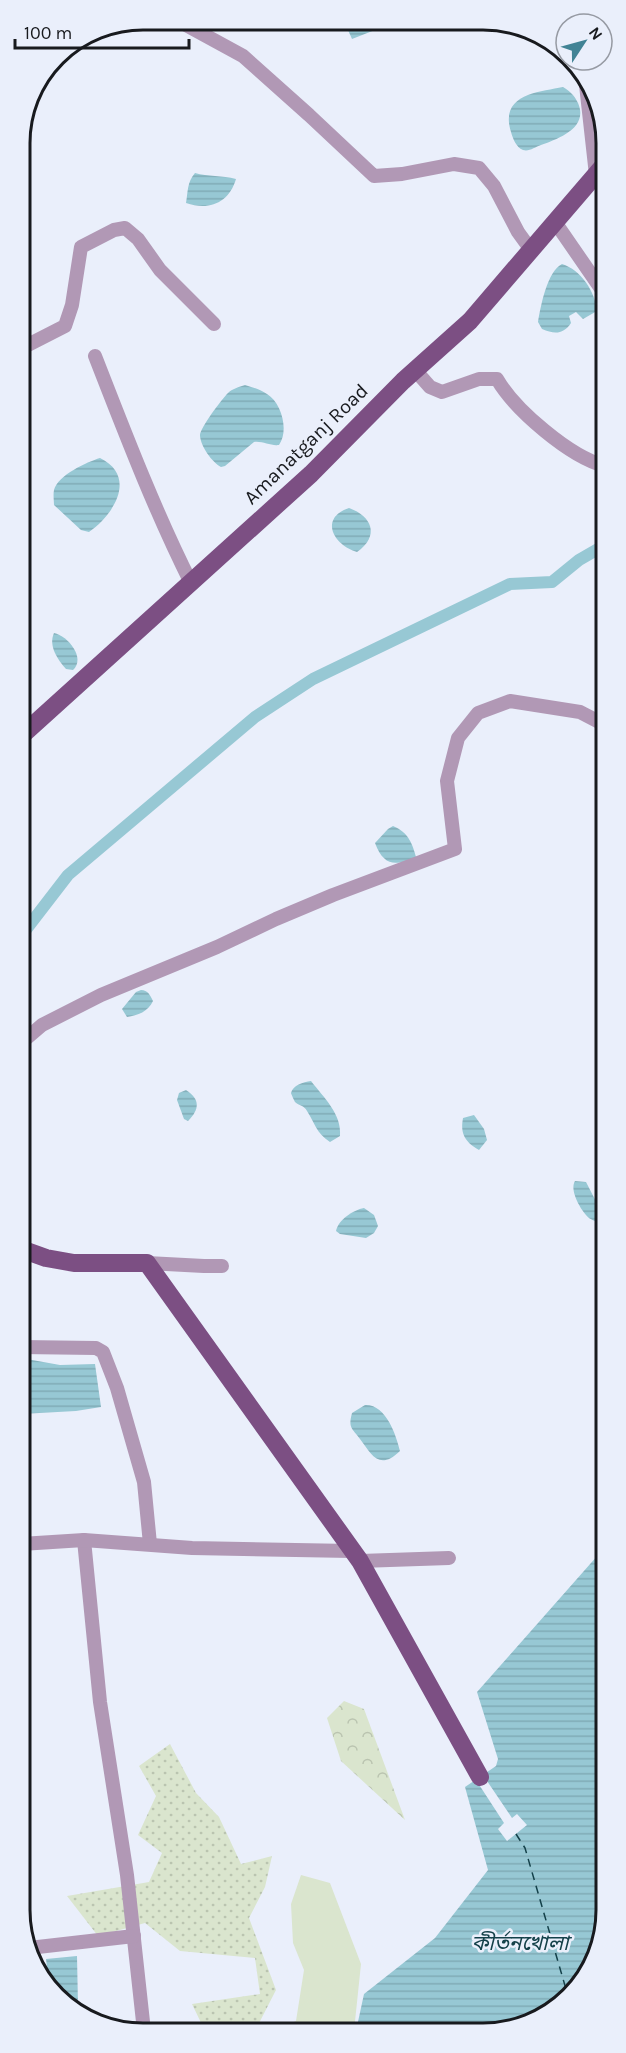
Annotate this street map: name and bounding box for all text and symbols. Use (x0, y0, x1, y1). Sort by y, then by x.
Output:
scale bar (15, 12, 189, 50)
north arrow (554, 12, 614, 72)
text: 100 m (24, 22, 72, 44)
text: N (585, 23, 607, 44)
street label: Amanatganj Road (239, 379, 373, 509)
water label: কীর্তনখোলা (471, 1930, 573, 1955)

